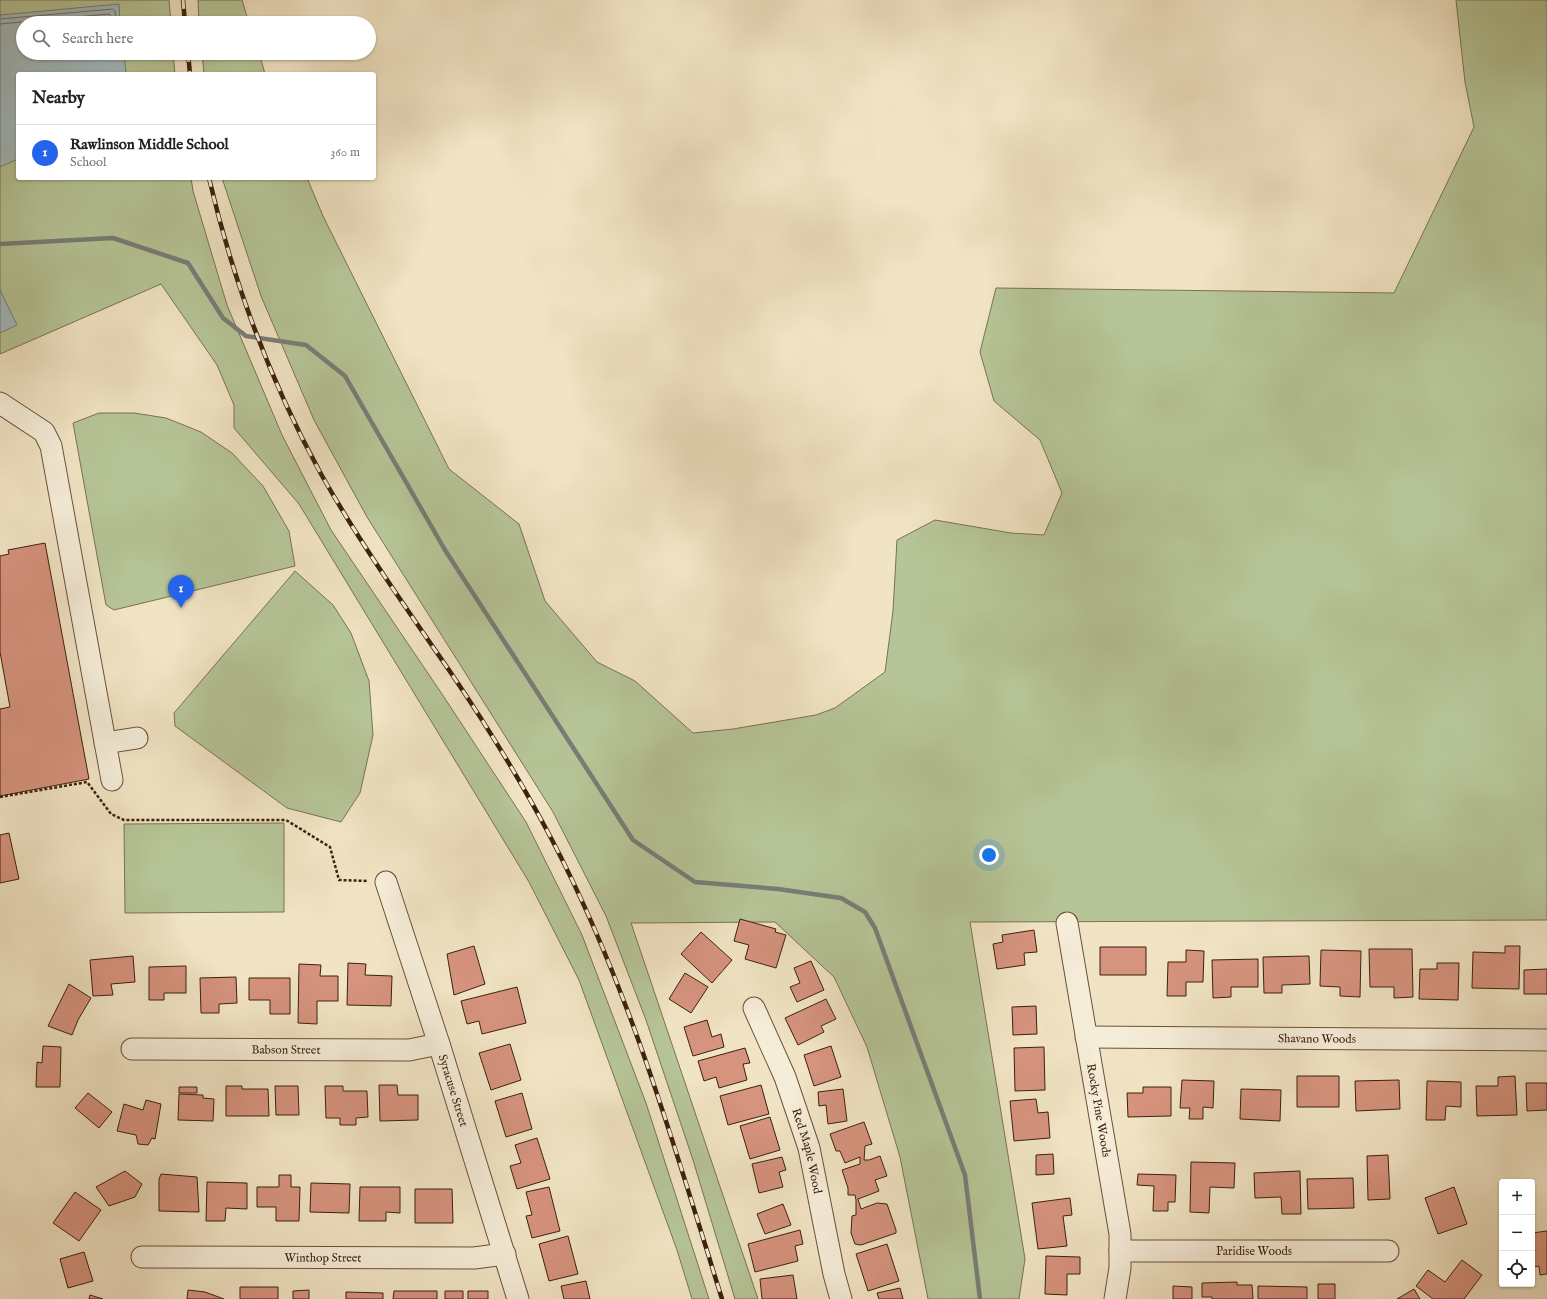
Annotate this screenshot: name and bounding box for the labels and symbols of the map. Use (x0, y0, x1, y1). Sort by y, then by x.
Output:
pin: 1 (168, 575, 194, 608)
your location (979, 845, 999, 865)
street label: Shavano Woods (1278, 1031, 1356, 1046)
street label: Babson Street (251, 1042, 321, 1057)
street label: Syracuse Street (435, 1052, 472, 1128)
street label: Rocky Pine Woods (1084, 1062, 1114, 1158)
street label: Red Maple Wood (789, 1106, 826, 1196)
street label: Paridise Woods (1216, 1244, 1292, 1259)
street label: Winthop Street (284, 1250, 362, 1266)

